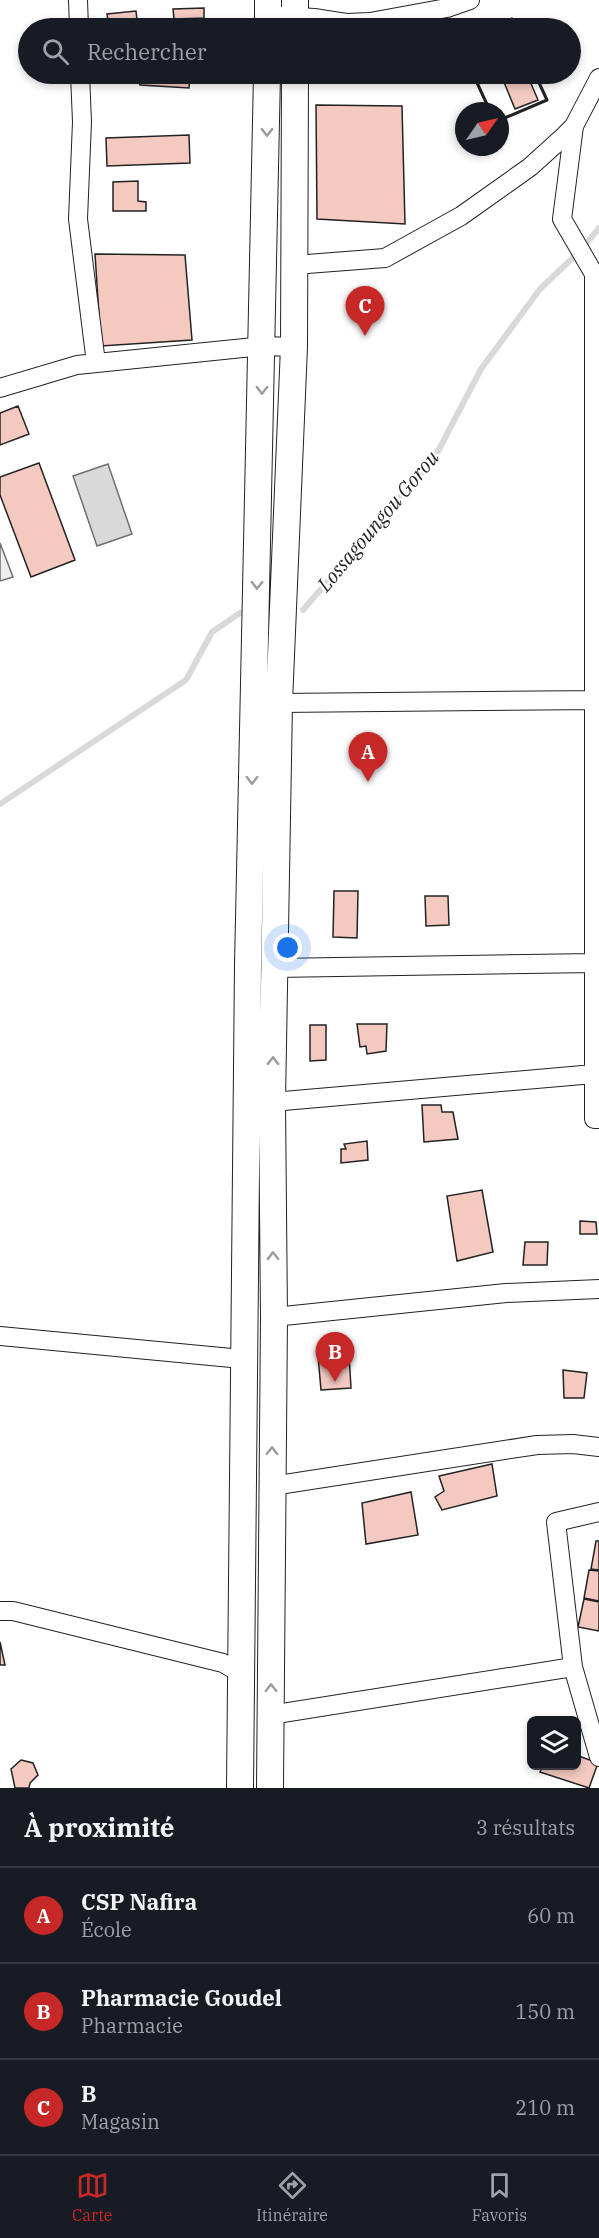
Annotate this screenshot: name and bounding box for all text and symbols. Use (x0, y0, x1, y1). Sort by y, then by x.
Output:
search box (18, 18, 581, 84)
icon: search (39, 35, 72, 68)
text: Rechercher (87, 37, 206, 66)
north arrow (455, 102, 509, 156)
one-way arrow (260, 127, 273, 136)
pin: C (346, 286, 385, 336)
one-way arrow (256, 385, 268, 394)
water label: Lossagoungou Gorou (310, 444, 445, 598)
one-way arrow (251, 580, 264, 589)
pin: A (348, 732, 388, 782)
one-way arrow (246, 775, 259, 784)
your location (273, 933, 302, 962)
one-way arrow (266, 1056, 279, 1065)
one-way arrow (267, 1251, 279, 1260)
pin: B (316, 1332, 354, 1382)
one-way arrow (266, 1446, 278, 1455)
one-way arrow (265, 1683, 277, 1692)
map controls (527, 1716, 581, 1770)
button: layers (527, 1716, 581, 1770)
text: À proximité (24, 1810, 175, 1844)
text: 3 résultats (476, 1814, 575, 1841)
text: CSP Nafira (81, 1887, 197, 1916)
text: A (37, 1902, 50, 1929)
text: 60 m (527, 1902, 575, 1929)
text: École (81, 1916, 132, 1943)
text: Pharmacie Goudel (81, 1983, 282, 2012)
text: B (36, 1998, 51, 2025)
text: 150 m (515, 1998, 575, 2025)
text: Pharmacie (81, 2012, 183, 2039)
text: B (81, 2079, 97, 2108)
text: C (37, 2094, 50, 2121)
text: 210 m (515, 2094, 575, 2121)
text: Magasin (81, 2108, 160, 2135)
tab: Carte (72, 2169, 112, 2225)
tab: Itinéraire (256, 2169, 328, 2225)
tab: Favoris (472, 2169, 527, 2225)

